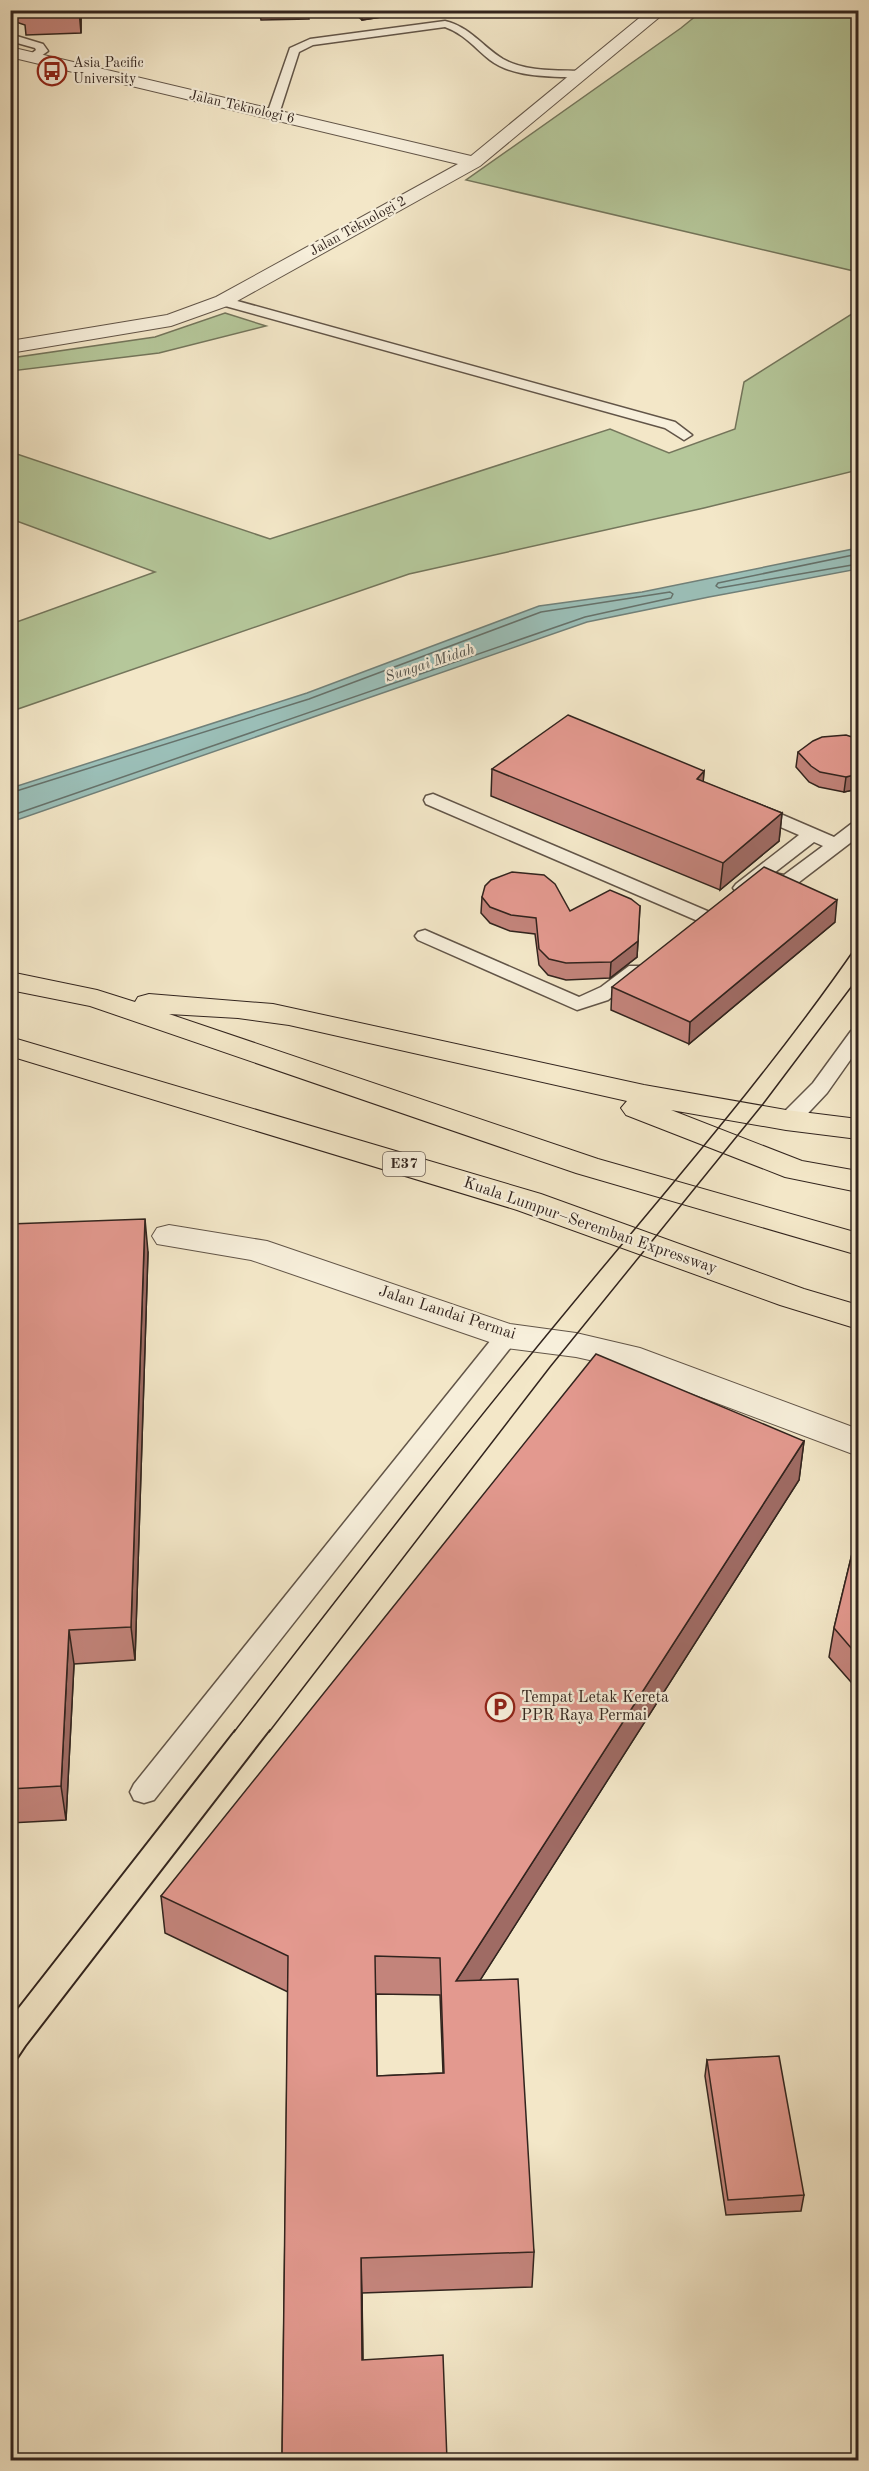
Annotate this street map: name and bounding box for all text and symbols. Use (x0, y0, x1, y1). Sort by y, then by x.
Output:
bus stop icon: Asia Pacific University (36, 55, 68, 87)
place label: Asia Pacific University (73, 56, 144, 86)
street label: Jalan Teknologi 6 (188, 88, 296, 126)
street label: Jalan Teknologi 2 (307, 194, 409, 258)
water label: Sungai Midah (383, 642, 477, 686)
road number: E37 (383, 1152, 425, 1176)
street label: Kuala Lumpur–Seremban Expressway (461, 1175, 719, 1277)
street label: Jalan Landai Permai (376, 1283, 518, 1343)
place label: Tempat Letak Kereta PPR Raya Permai (521, 1690, 669, 1724)
parking icon: Tempat Letak Kereta PPR Raya Permai (484, 1691, 516, 1723)

